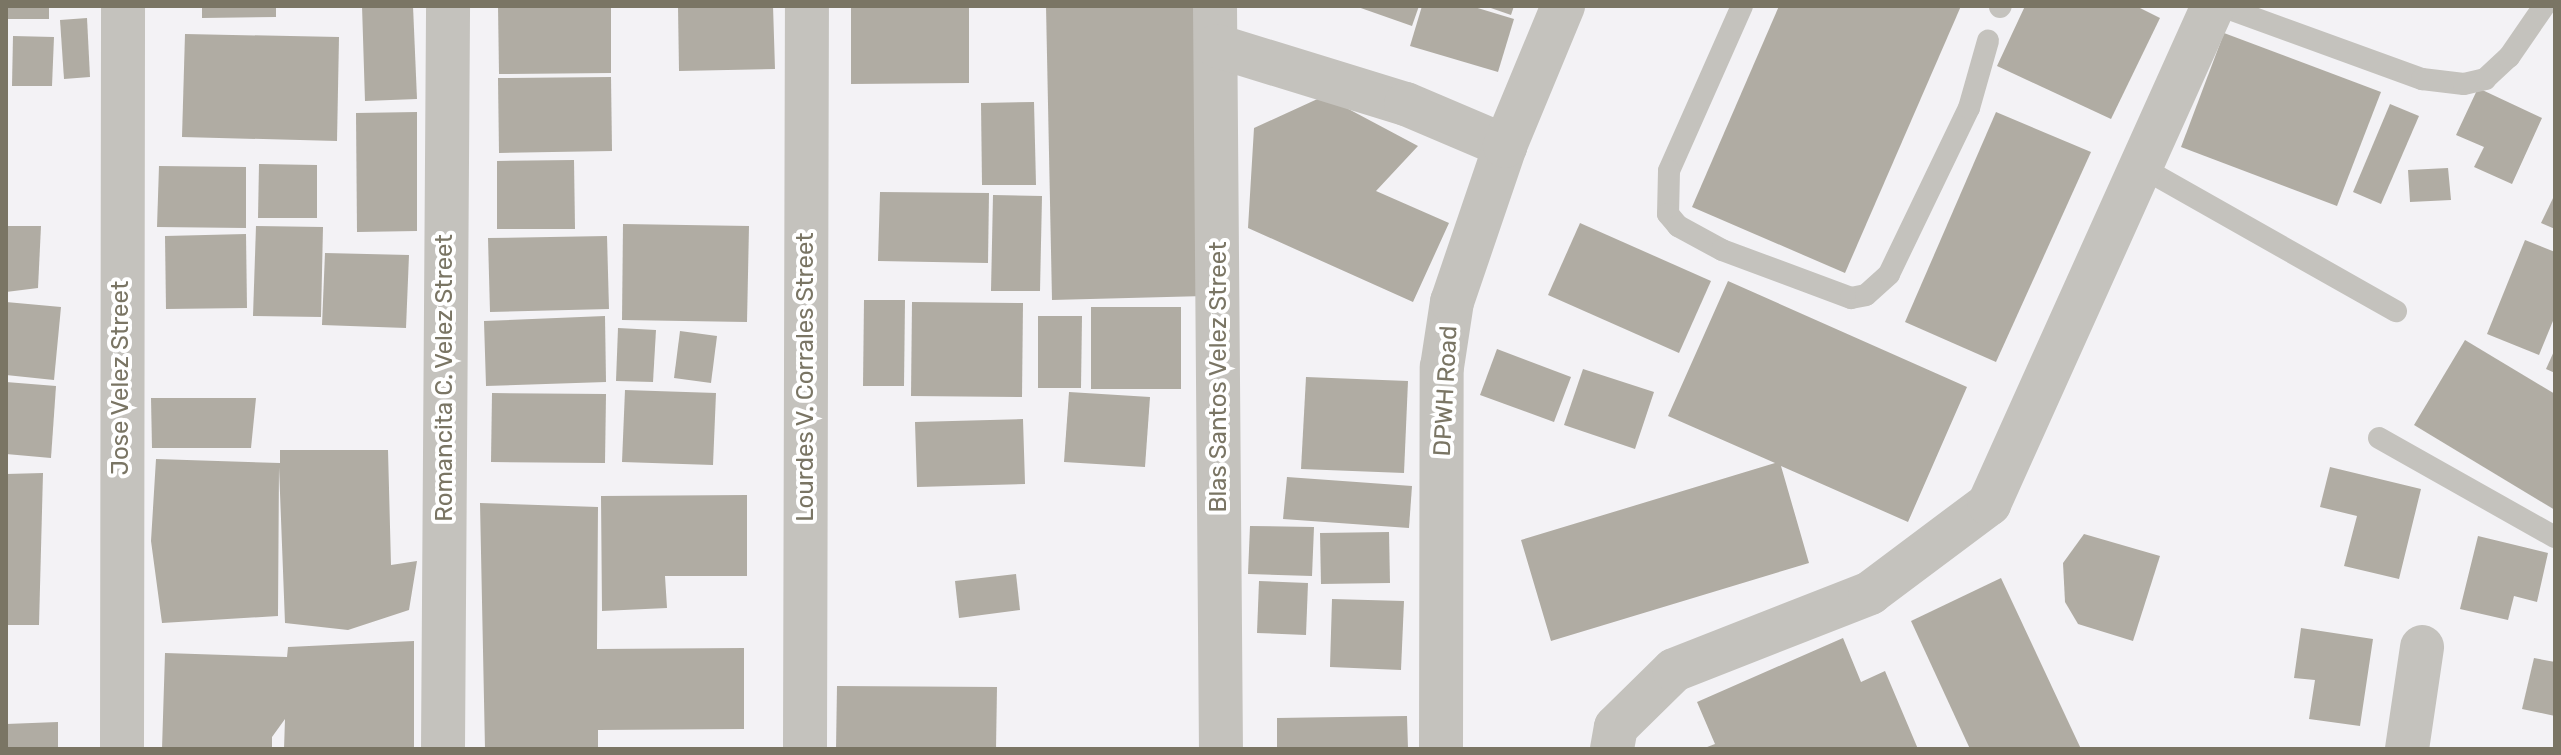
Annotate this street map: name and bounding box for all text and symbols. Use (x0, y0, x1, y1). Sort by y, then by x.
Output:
street label: Lourdes V. Corrales Street (792, 232, 820, 522)
street label: Romancita C. Velez Street (431, 234, 459, 522)
street label: Blas Santos Velez Street (1205, 241, 1233, 513)
street label: Jose Velez Street (107, 280, 135, 476)
street label: DPWH Road (1428, 325, 1464, 457)

